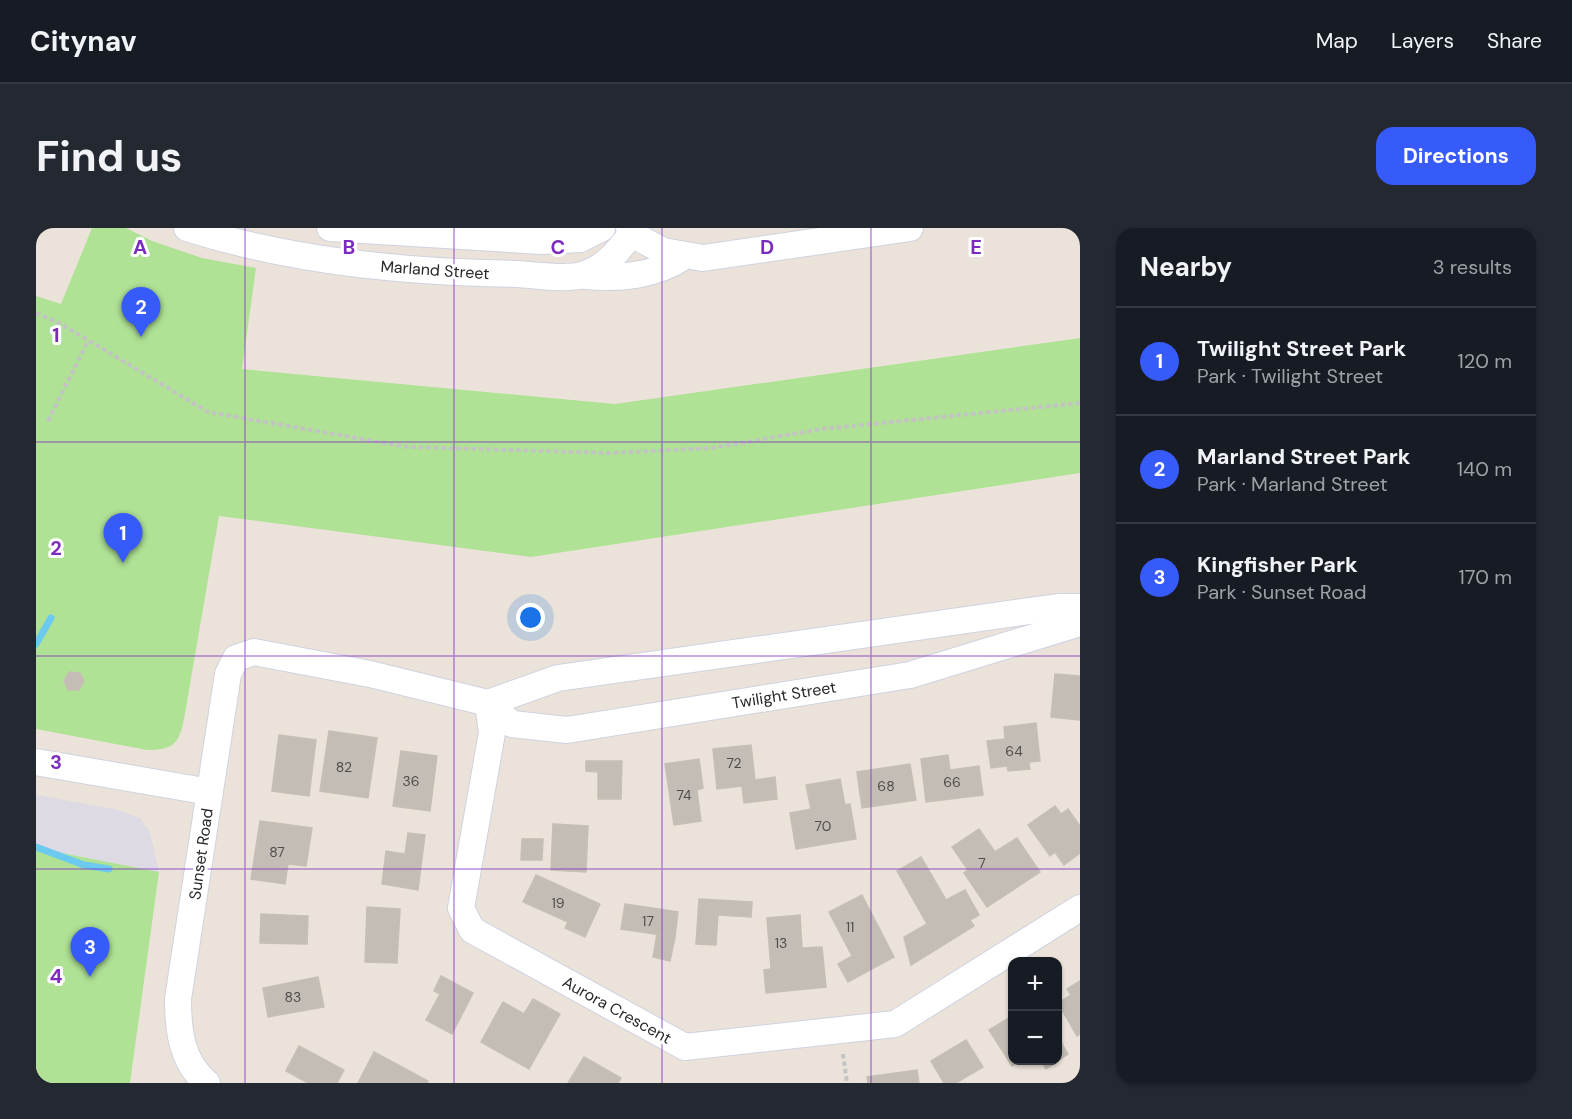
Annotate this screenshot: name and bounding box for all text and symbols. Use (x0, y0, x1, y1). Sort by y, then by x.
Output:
text: Citynav (30, 23, 136, 60)
text: Map (1316, 27, 1358, 55)
text: Layers (1391, 27, 1454, 55)
text: Share (1487, 27, 1542, 55)
button: Directions (1376, 127, 1536, 185)
text: Find us (36, 129, 182, 184)
text: A (133, 234, 147, 260)
text: B (343, 234, 355, 260)
text: C (551, 234, 565, 260)
text: D (760, 234, 774, 260)
text: E (970, 234, 982, 260)
text: Nearby (1140, 250, 1232, 284)
text: 3 results (1433, 254, 1512, 280)
street label: Marland Street (380, 256, 490, 284)
pin: 2 (122, 288, 160, 337)
text: 1 (52, 322, 60, 348)
text: Twilight Street Park (1197, 334, 1406, 363)
text: 1 (1156, 348, 1163, 374)
text: 120 m (1458, 348, 1512, 374)
text: Park · Twilight Street (1197, 363, 1383, 389)
text: Marland Street Park (1197, 442, 1410, 471)
text: 2 (1154, 456, 1165, 482)
text: 140 m (1457, 456, 1512, 482)
text: Park · Marland Street (1197, 471, 1388, 497)
pin: 1 (104, 514, 142, 563)
text: 2 (50, 535, 62, 561)
text: Kingfisher Park (1197, 550, 1358, 579)
text: 3 (1153, 564, 1166, 590)
text: 170 m (1459, 564, 1512, 590)
text: Park · Sunset Road (1197, 579, 1366, 605)
your location (516, 603, 545, 632)
street label: Twilight Street (730, 676, 838, 714)
house number: 64 (1005, 742, 1023, 760)
text: 3 (50, 749, 62, 775)
house number: 72 (726, 754, 742, 772)
house number: 82 (336, 758, 352, 776)
house number: 36 (402, 772, 420, 790)
house number: 66 (943, 773, 961, 791)
house number: 68 (877, 777, 895, 795)
house number: 74 (676, 786, 692, 804)
street label: Sunset Road (184, 807, 218, 901)
house number: 70 (815, 817, 831, 835)
house number: 87 (269, 843, 285, 861)
house number: 7 (978, 854, 986, 872)
house number: 19 (551, 894, 565, 912)
house number: 17 (642, 912, 654, 930)
house number: 11 (846, 918, 854, 936)
pin: 3 (70, 928, 110, 977)
house number: 13 (775, 934, 787, 952)
map controls (1008, 957, 1062, 1065)
button: + (1008, 957, 1062, 1011)
text: 4 (50, 963, 63, 989)
street label: Aurora Crescent (559, 971, 675, 1049)
house number: 83 (285, 988, 301, 1006)
button: − (1008, 1011, 1062, 1065)

